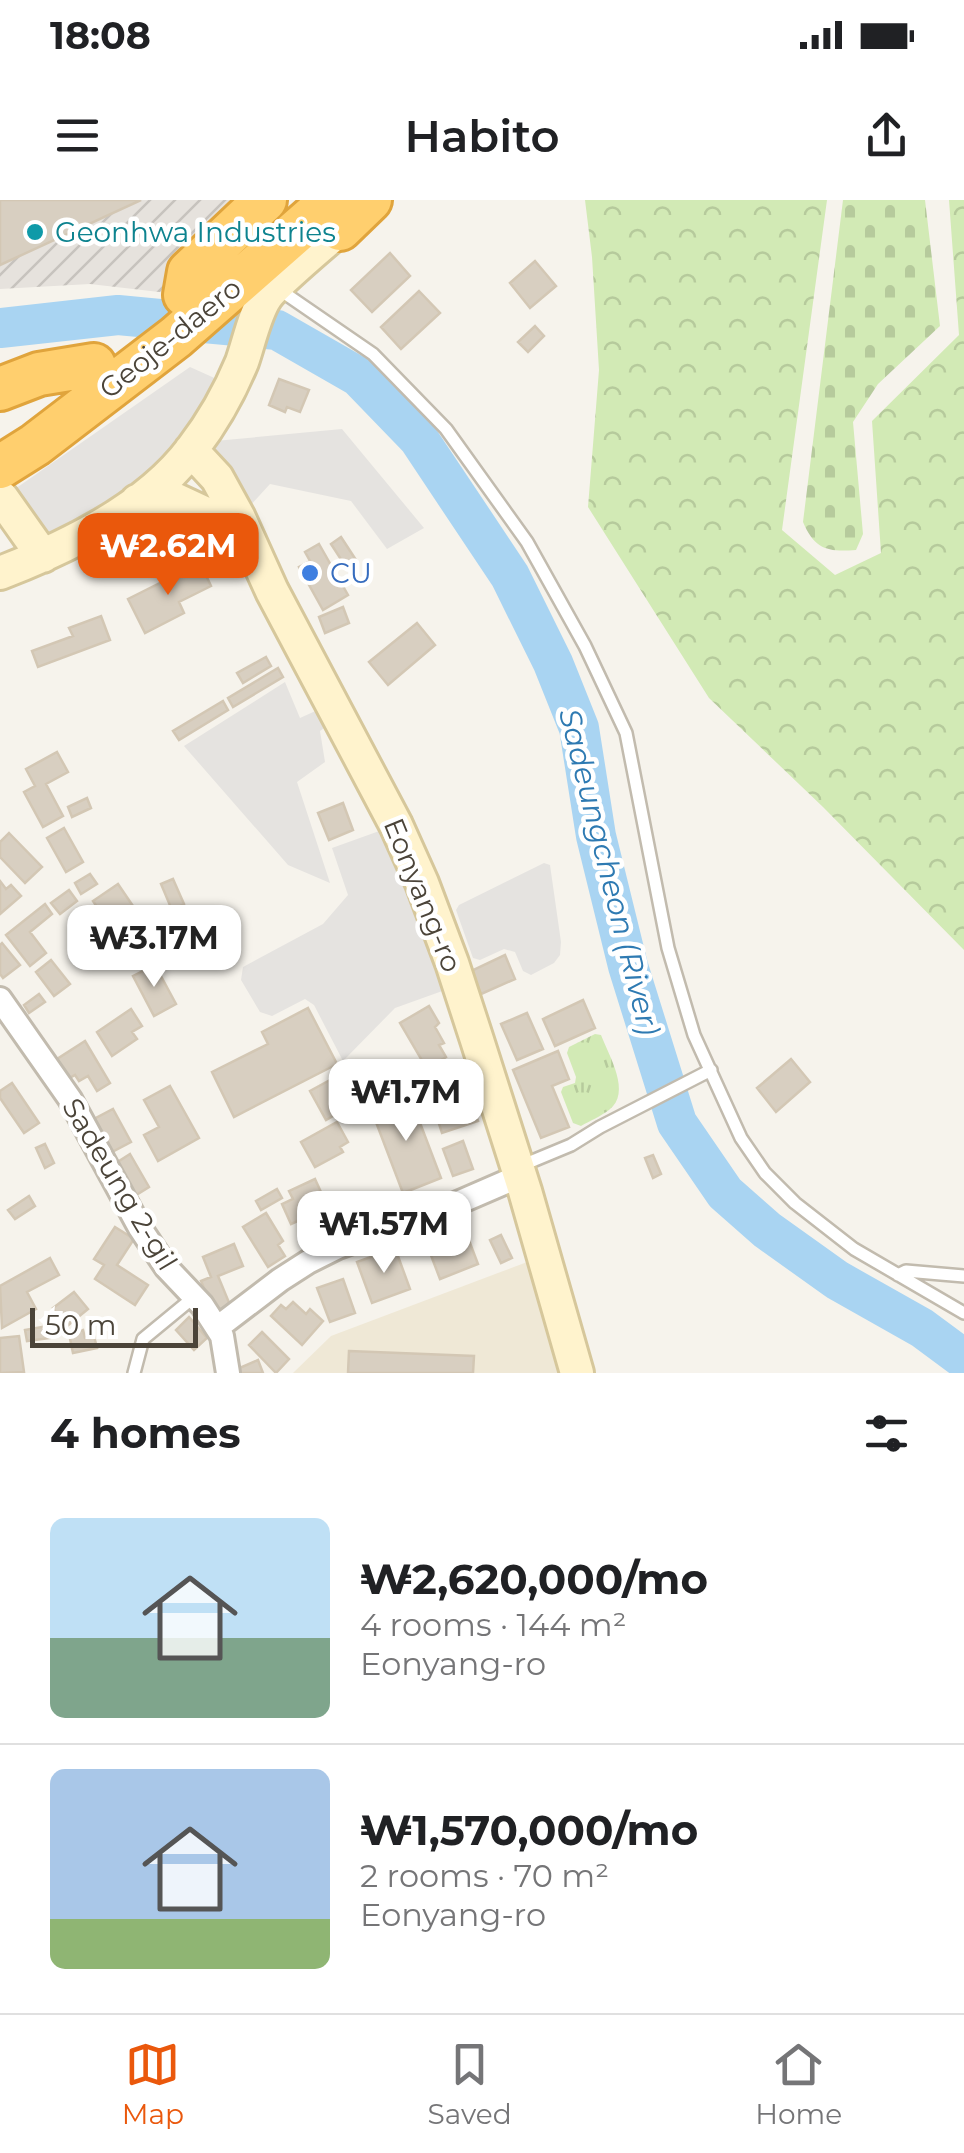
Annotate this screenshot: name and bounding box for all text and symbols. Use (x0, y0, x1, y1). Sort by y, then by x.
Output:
text: 18:08 (50, 12, 151, 59)
icon: menu (50, 108, 105, 163)
text: Habito (405, 108, 559, 163)
icon: share (859, 108, 914, 163)
place label: Geonhwa Industries (55, 215, 336, 249)
marker: Geonhwa Industries (24, 221, 46, 243)
street label: Geoje-daero (92, 270, 248, 406)
pin: ₩2.62M (87, 513, 249, 598)
text: ₩2.62M (100, 526, 236, 565)
place label: CU (330, 556, 372, 590)
marker: CU (299, 562, 321, 584)
water label: Sadeungcheon (River) (551, 705, 668, 1039)
street label: Eonyang-ro (377, 813, 469, 977)
pin: ₩3.17M (73, 905, 235, 990)
text: ₩3.17M (89, 918, 219, 957)
pin: ₩1.7M (336, 1059, 476, 1144)
text: ₩1.7M (351, 1072, 461, 1111)
street label: Sadeung 2-gil (55, 1092, 185, 1276)
pin: ₩1.57M (303, 1191, 465, 1276)
text: ₩1.57M (319, 1204, 449, 1243)
scale bar (30, 1303, 198, 1348)
text: 50 m (45, 1308, 116, 1342)
icon: filters (859, 1406, 914, 1461)
text: 4 homes (50, 1407, 241, 1459)
text: ₩2,620,000/mo (360, 1553, 708, 1605)
icon: home (130, 1558, 250, 1678)
text: 4 rooms · 144 m² (360, 1605, 626, 1644)
text: Eonyang-ro (360, 1644, 546, 1683)
text: ₩1,570,000/mo (360, 1804, 698, 1856)
icon: home (130, 1809, 250, 1929)
text: 2 rooms · 70 m² (360, 1856, 609, 1895)
text: Eonyang-ro (360, 1895, 546, 1934)
tab: Map (122, 2037, 184, 2131)
tab: Saved (428, 2037, 512, 2131)
tab: Home (755, 2037, 842, 2131)

